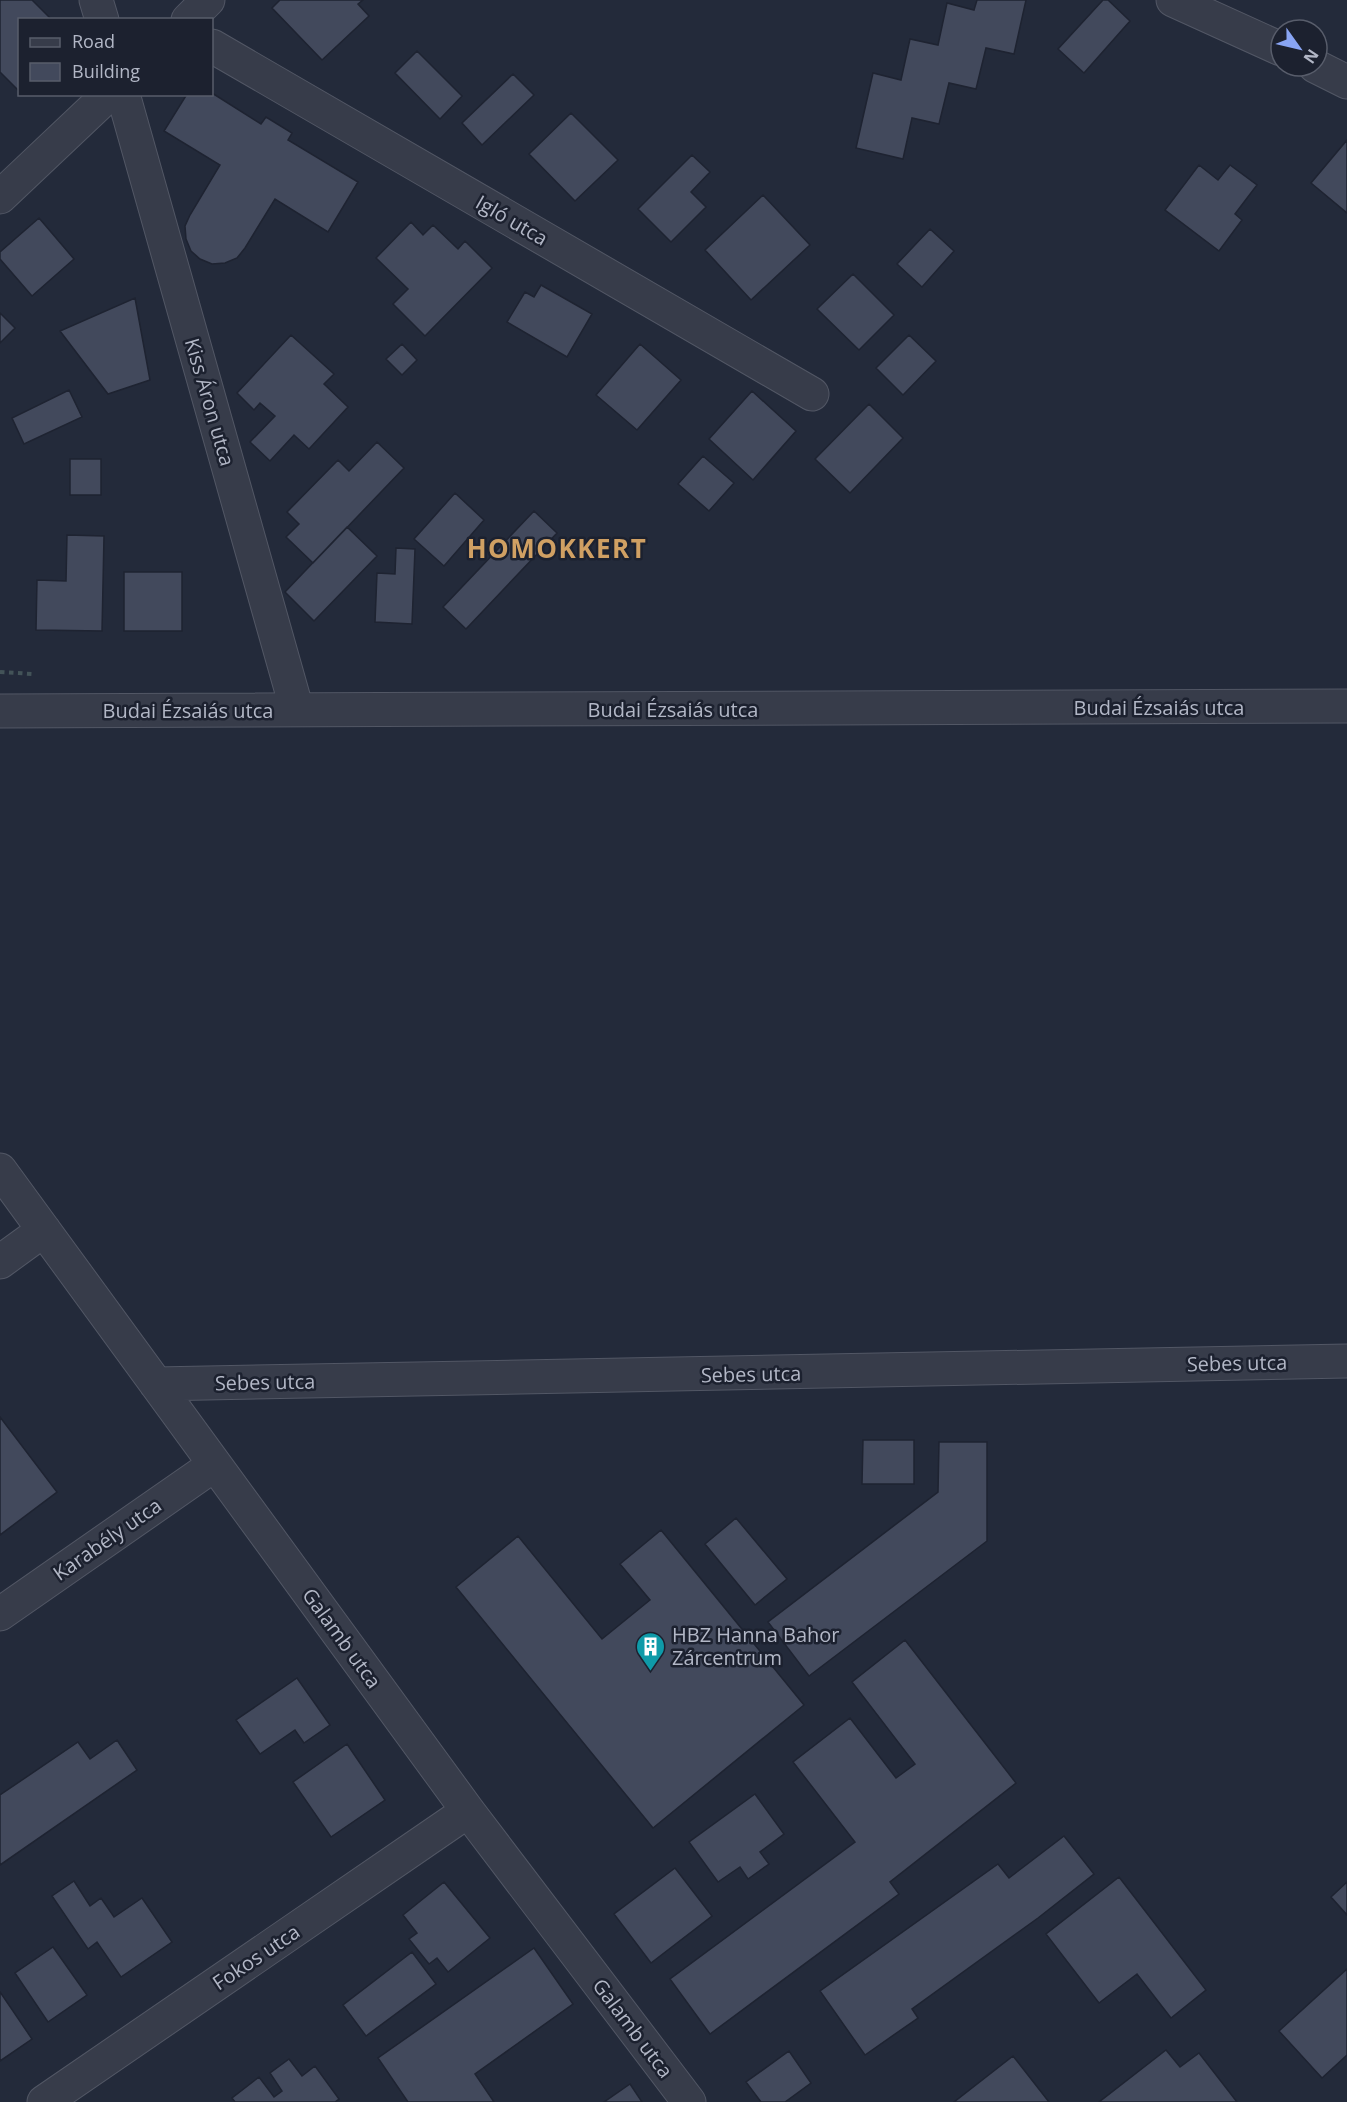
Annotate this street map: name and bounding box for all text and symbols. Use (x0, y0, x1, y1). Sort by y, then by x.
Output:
legend (18, 18, 213, 96)
north arrow (1269, 18, 1329, 78)
text: Road (72, 29, 115, 53)
text: N (1299, 45, 1324, 68)
text: Building (72, 59, 140, 83)
street label: Igló utca (471, 189, 553, 251)
street label: Kiss Áron utca (179, 335, 241, 469)
district label: HOMOKKERT (467, 530, 647, 566)
street label: Budai Ézsaiás utca (1074, 694, 1244, 721)
street label: Budai Ézsaiás utca (588, 696, 758, 723)
street label: Budai Ézsaiás utca (103, 697, 273, 724)
street label: Sebes utca (1187, 1349, 1287, 1377)
street label: Sebes utca (701, 1360, 801, 1388)
street label: Sebes utca (215, 1368, 315, 1396)
street label: Karabély utca (47, 1492, 167, 1586)
street label: Galamb utca (296, 1582, 388, 1694)
place label: HBZ Hanna Bahor Zárcentrum (672, 1621, 840, 1671)
building icon: HBZ Hanna Bahor Zárcentrum (635, 1630, 667, 1672)
street label: Fokos utca (207, 1918, 305, 1996)
street label: Galamb utca (587, 1973, 679, 2083)

